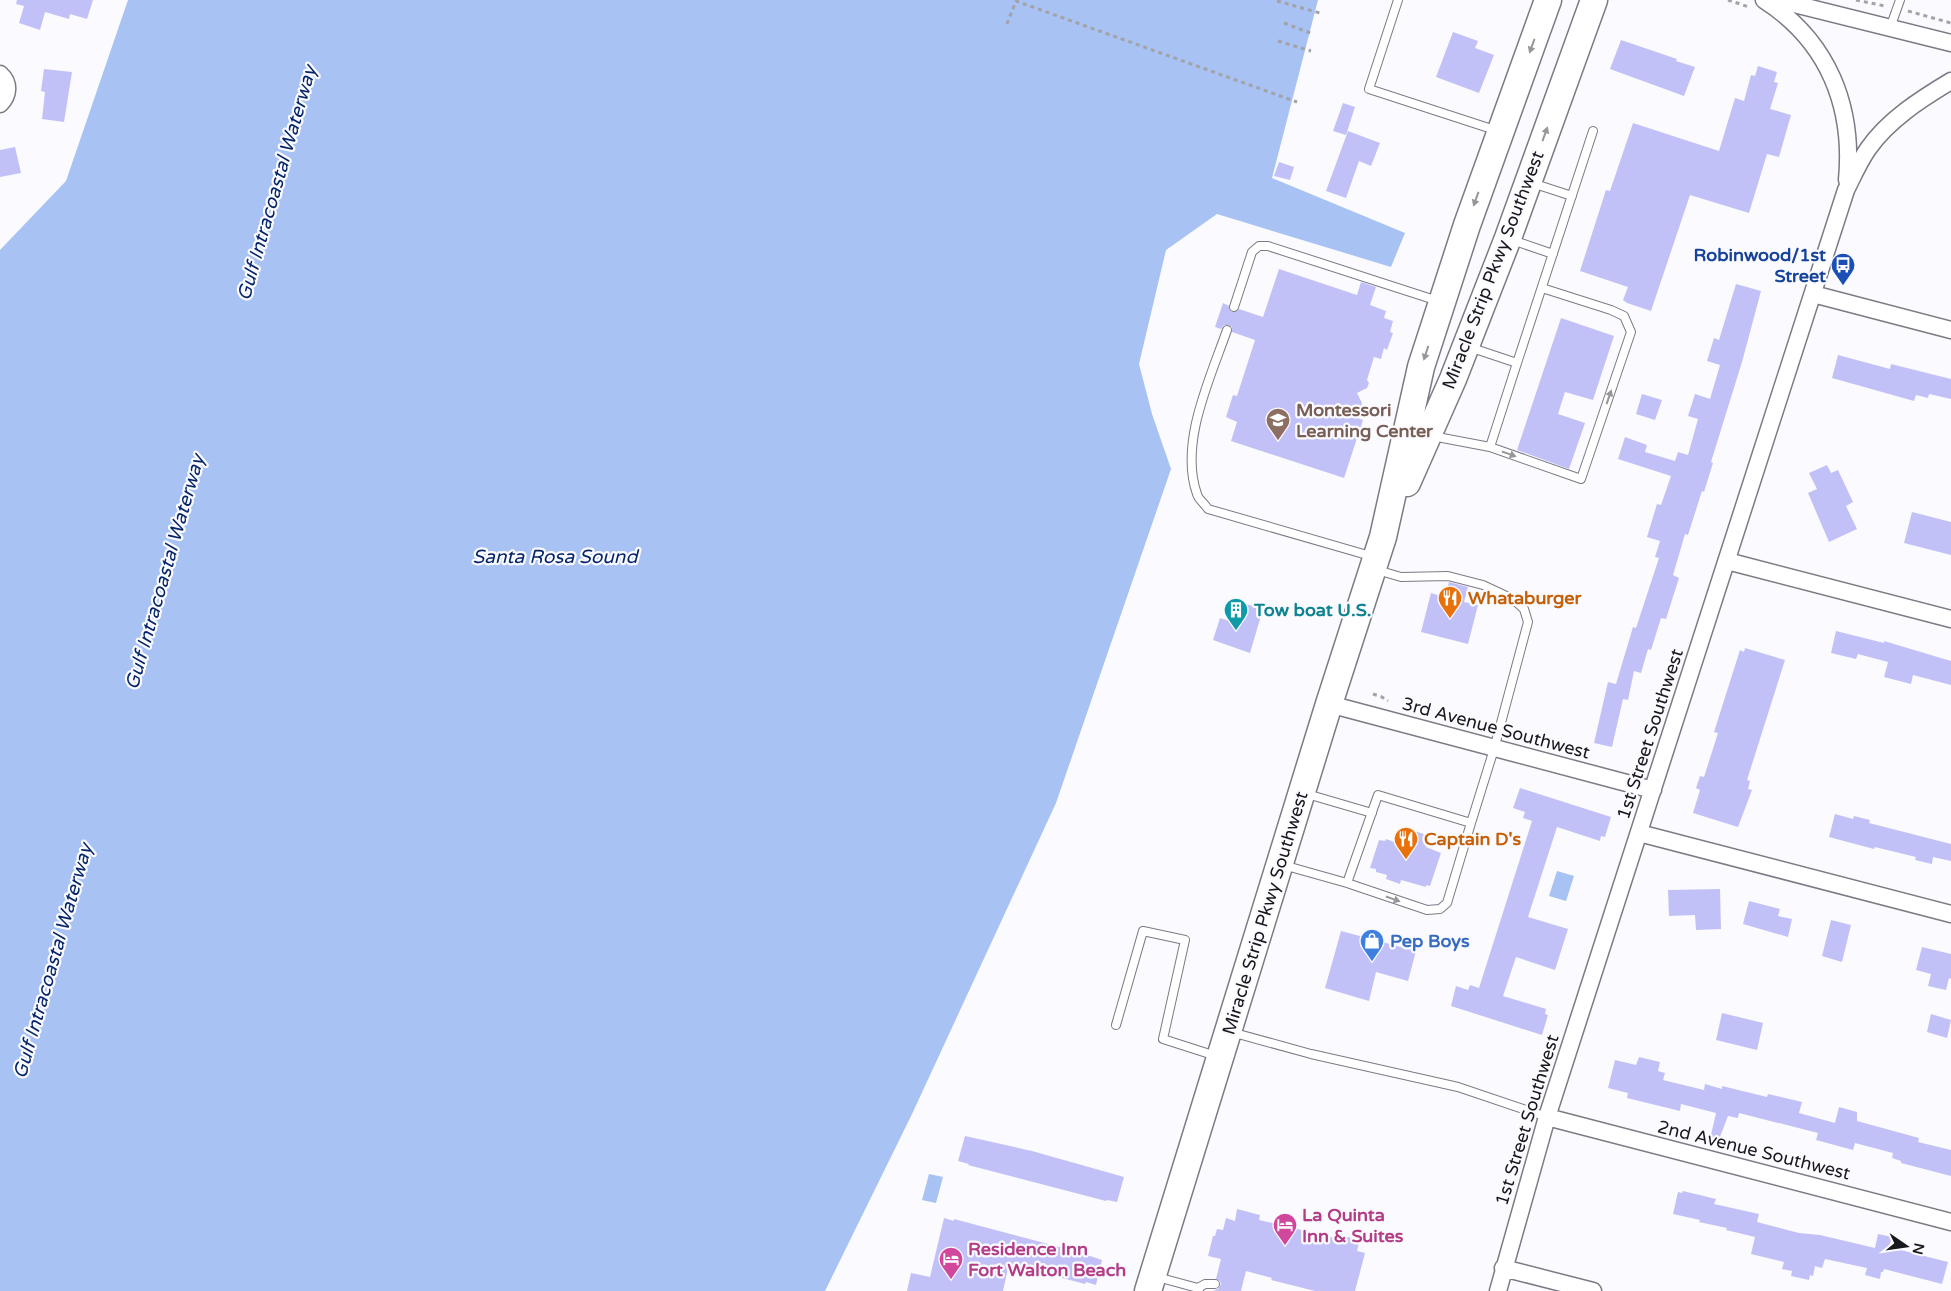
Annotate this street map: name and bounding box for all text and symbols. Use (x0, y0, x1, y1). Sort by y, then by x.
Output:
one-way arrow (1528, 39, 1536, 54)
water label: Gulf Intracoastal Waterway (233, 61, 322, 303)
one-way arrow (1542, 127, 1549, 142)
street label: Miracle Strip Pkwy Southwest (1437, 148, 1549, 392)
one-way arrow (1472, 191, 1479, 206)
place label: Robinwood/1st Street (1694, 244, 1826, 287)
bus stop icon: Robinwood/1st Street (1830, 252, 1856, 286)
one-way arrow (1421, 346, 1429, 361)
one-way arrow (1606, 389, 1613, 404)
place label: Montessori Learning Center (1296, 399, 1434, 442)
school or university icon: Montessori Learning Center (1265, 407, 1291, 441)
water label: Gulf Intracoastal Waterway (121, 450, 210, 692)
one-way arrow (1502, 451, 1517, 458)
water label: Santa Rosa Sound (473, 546, 639, 568)
restaurant icon: Whataburger (1437, 585, 1463, 619)
place label: Whataburger (1468, 587, 1583, 609)
building icon: Tow boat U.S. (1223, 597, 1249, 631)
place label: Tow boat U.S. (1253, 599, 1371, 621)
street label: 1st Street Southwest (1612, 646, 1688, 822)
street label: 3rd Avenue Southwest (1400, 692, 1592, 764)
street label: Miracle Strip Pkwy Southwest (1217, 788, 1313, 1037)
restaurant icon: Captain D's (1393, 826, 1419, 860)
place label: Captain D's (1424, 828, 1522, 850)
water label: Gulf Intracoastal Waterway (9, 839, 98, 1081)
one-way arrow (1386, 895, 1401, 903)
shop icon: Pep Boys (1359, 928, 1385, 962)
place label: Pep Boys (1390, 930, 1470, 952)
street label: 1st Street Southwest (1490, 1032, 1564, 1208)
street label: 2nd Avenue Southwest (1655, 1115, 1853, 1185)
place label: La Quinta Inn & Suites (1302, 1204, 1404, 1247)
hotel icon: La Quinta Inn & Suites (1272, 1212, 1298, 1246)
north arrow (1881, 1221, 1931, 1271)
place label: Residence Inn Fort Walton Beach (968, 1238, 1126, 1281)
text: N (1909, 1241, 1928, 1256)
hotel icon: Residence Inn Fort Walton Beach (938, 1246, 964, 1280)

